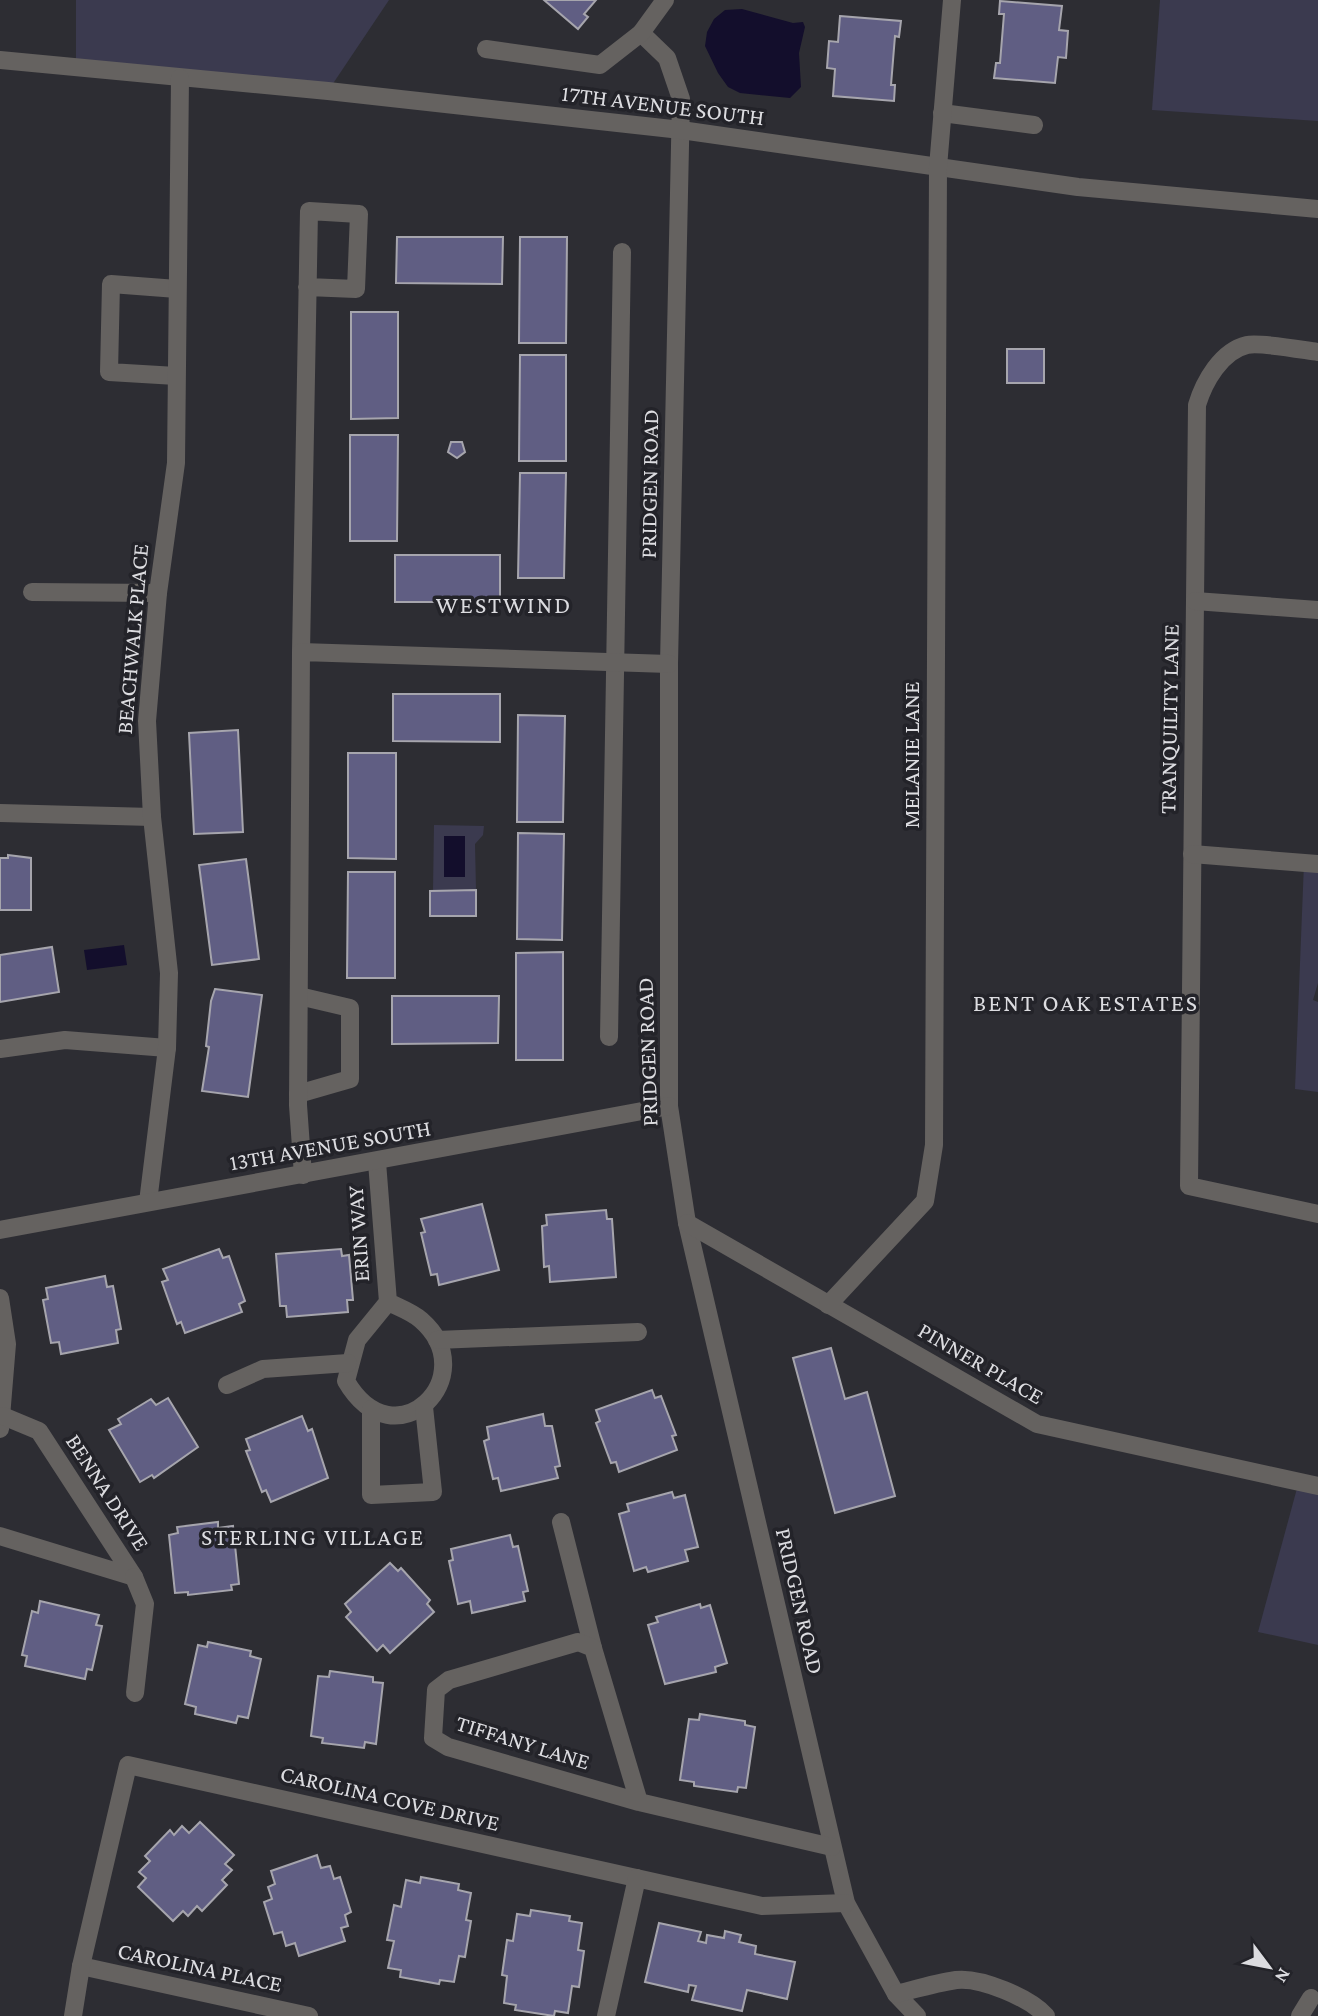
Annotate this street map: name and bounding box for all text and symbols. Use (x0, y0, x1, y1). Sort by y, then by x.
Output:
street label: 17TH AVENUE SOUTH (560, 80, 766, 130)
street label: PRIDGEN ROAD (635, 409, 663, 559)
street label: BEACHWALK PLACE (111, 543, 153, 735)
district label: WESTWIND (436, 591, 572, 618)
street label: TRANQUILITY LANE (1154, 624, 1184, 814)
street label: MELANIE LANE (898, 681, 924, 829)
street label: PRIDGEN ROAD (631, 977, 663, 1127)
district label: BENT OAK ESTATES (973, 989, 1199, 1016)
street label: 13TH AVENUE SOUTH (227, 1114, 433, 1176)
street label: ERIN WAY (342, 1184, 374, 1283)
street label: PINNER PLACE (914, 1317, 1048, 1409)
street label: BENNA DRIVE (61, 1429, 155, 1555)
district label: STERLING VILLAGE (201, 1523, 425, 1550)
street label: PRIDGEN ROAD (771, 1525, 829, 1677)
street label: TIFFANY LANE (453, 1709, 593, 1775)
street label: CAROLINA COVE DRIVE (278, 1760, 502, 1836)
north arrow (1234, 1932, 1304, 2002)
street label: CAROLINA PLACE (116, 1937, 284, 1997)
text: N (1271, 1965, 1295, 1987)

